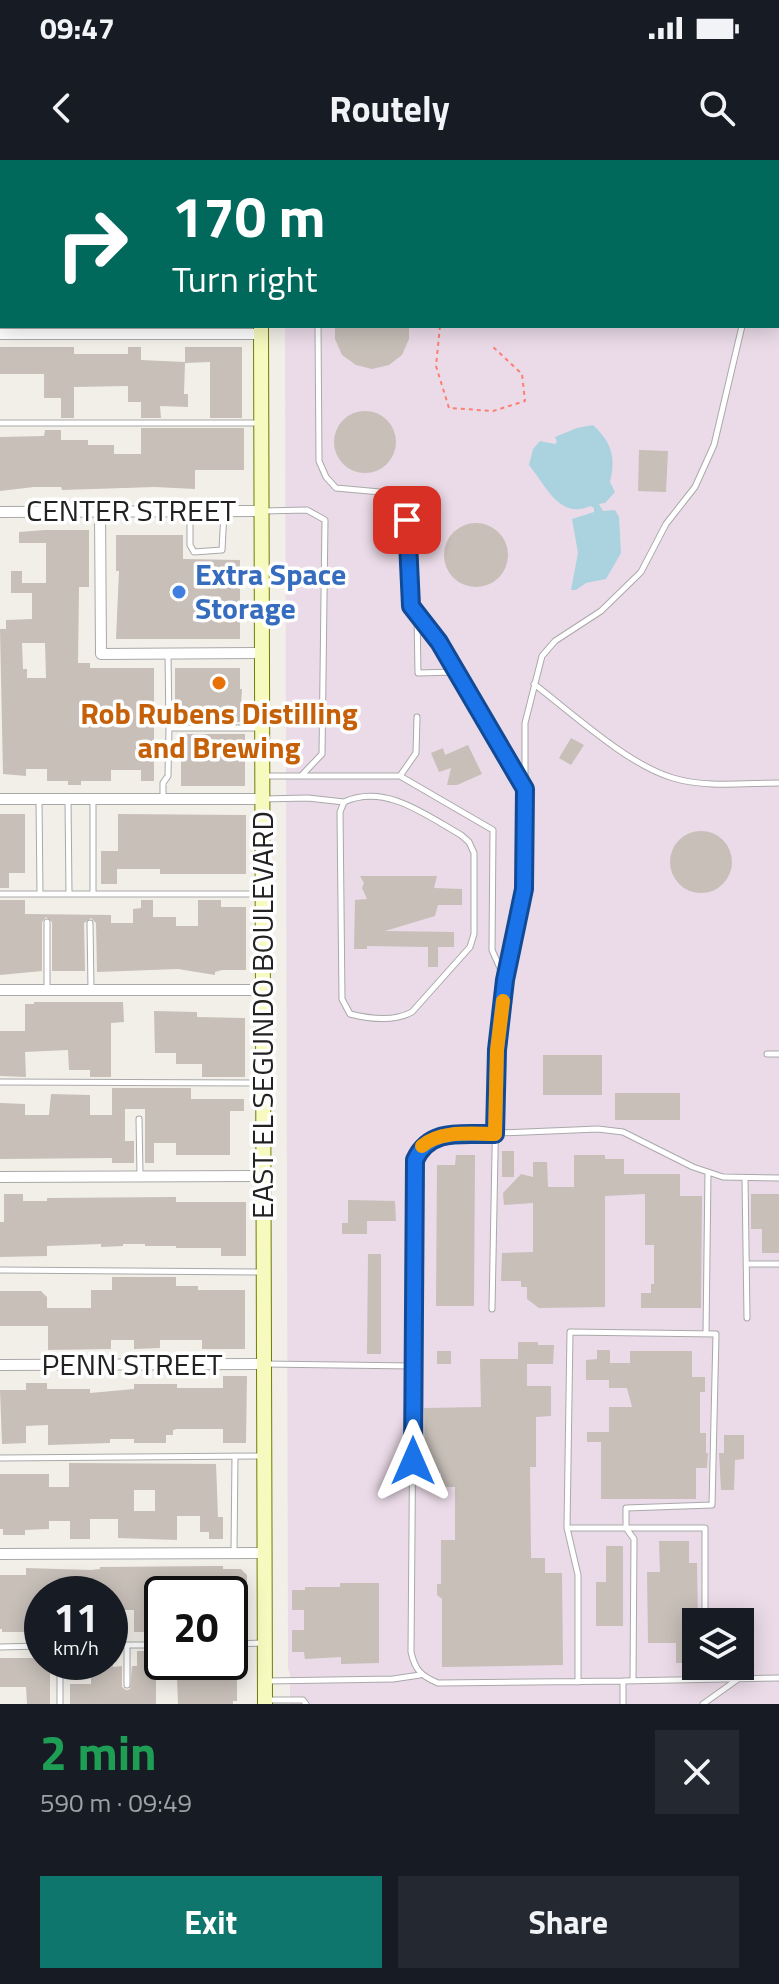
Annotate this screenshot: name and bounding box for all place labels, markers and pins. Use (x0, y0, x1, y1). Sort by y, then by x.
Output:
pin (373, 486, 441, 554)
place label: Extra Space Storage (195, 551, 346, 631)
marker: Extra Space Storage (170, 583, 188, 601)
marker: Rob Rubens Distilling and Brewing (210, 674, 228, 692)
place label: Rob Rubens Distilling and Brewing (80, 690, 358, 770)

